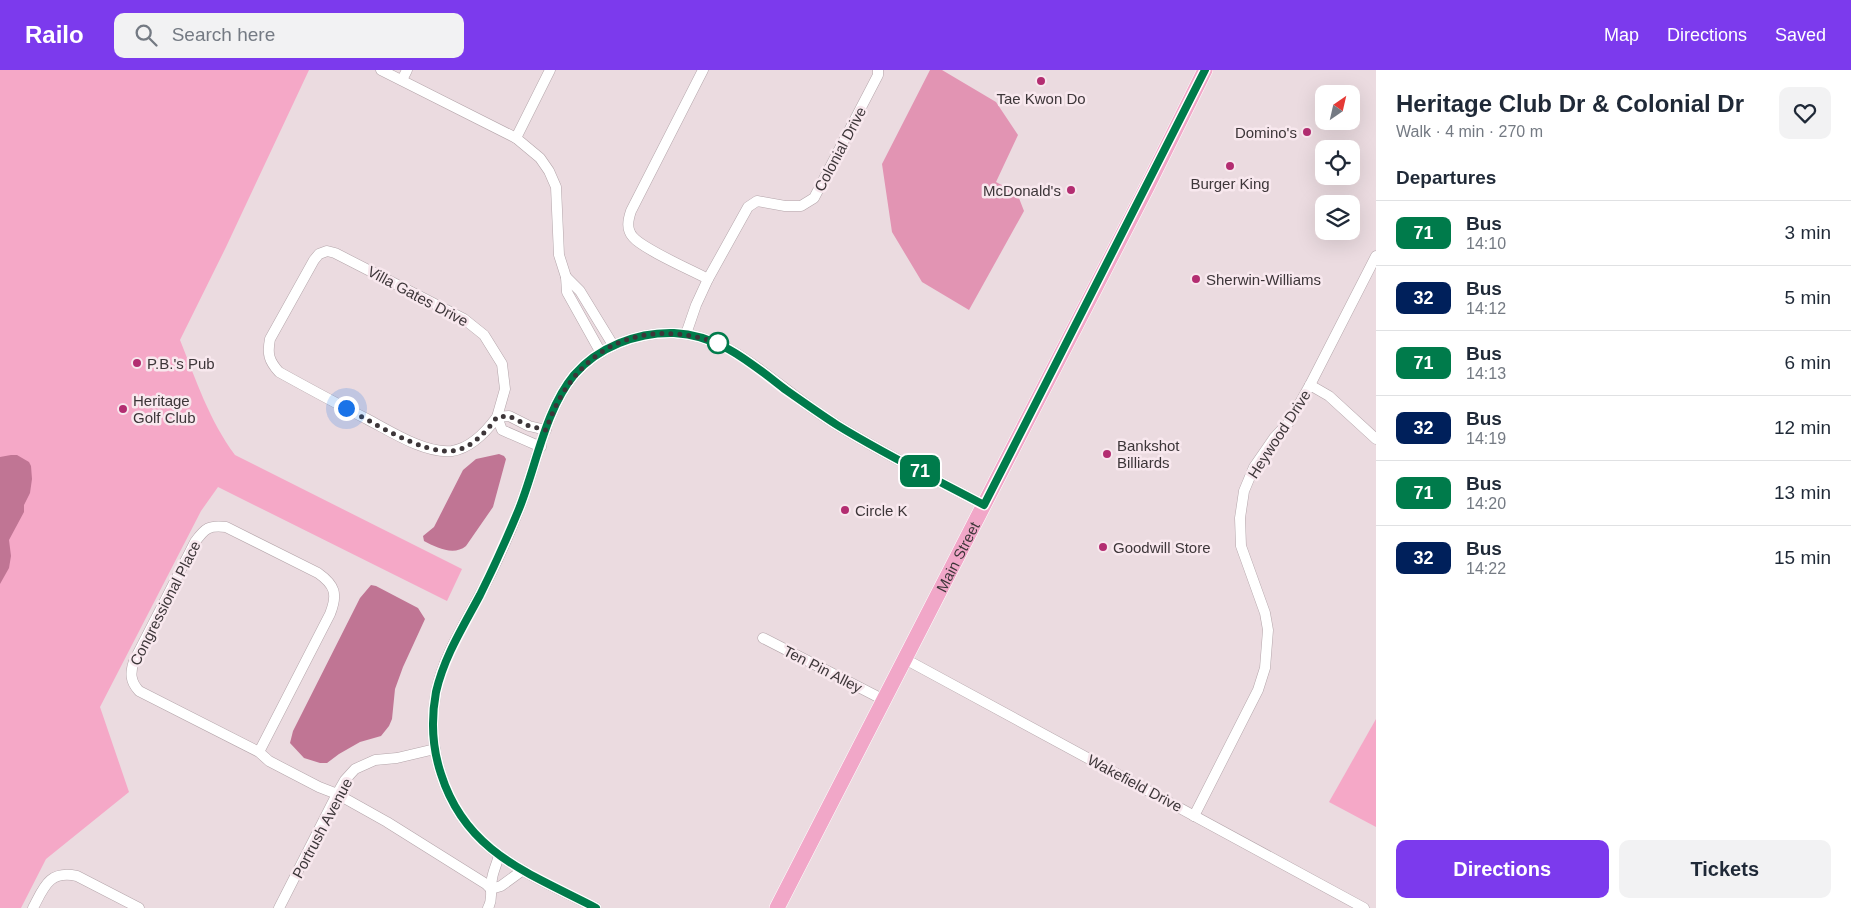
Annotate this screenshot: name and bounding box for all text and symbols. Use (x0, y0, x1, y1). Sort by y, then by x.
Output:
search box (114, 13, 464, 58)
text: Railo (25, 21, 84, 48)
icon: search (132, 21, 160, 49)
text: Search here (172, 24, 275, 45)
text: Map (1604, 25, 1639, 45)
text: Directions (1667, 25, 1747, 45)
text: Saved (1775, 25, 1826, 45)
marker: Tae Kwon Do (1035, 75, 1047, 87)
north arrow (1315, 85, 1360, 130)
map controls (1315, 85, 1360, 240)
button: heart (1779, 87, 1831, 139)
place label: Tae Kwon Do (996, 90, 1086, 107)
text: Heritage Club Dr & Colonial Dr (1396, 90, 1744, 117)
street label: Colonial Drive (811, 104, 869, 194)
text: Walk · 4 min · 270 m (1396, 123, 1543, 140)
place label: Domino's (1235, 124, 1297, 141)
marker: Domino's (1301, 126, 1313, 138)
button: locate (1315, 140, 1360, 185)
marker: Burger King (1224, 160, 1236, 172)
text: Departures (1396, 167, 1496, 188)
place label: Burger King (1190, 175, 1270, 192)
place label: McDonald's (983, 182, 1061, 199)
marker: McDonald's (1065, 184, 1077, 196)
button: layers (1315, 195, 1360, 240)
text: Bus (1466, 213, 1502, 234)
text: 3 min (1785, 222, 1831, 243)
text: 71 (1413, 223, 1434, 243)
text: 14:10 (1466, 235, 1506, 252)
street label: Villa Gates Drive (365, 262, 471, 330)
place label: Sherwin-Williams (1206, 271, 1321, 288)
marker: Sherwin-Williams (1190, 273, 1202, 285)
text: Bus (1466, 278, 1502, 299)
text: 5 min (1785, 287, 1831, 308)
text: 32 (1413, 288, 1434, 308)
text: 14:12 (1466, 300, 1506, 317)
unlabelled marker (707, 332, 729, 354)
text: Bus (1466, 343, 1502, 364)
text: 6 min (1785, 352, 1831, 373)
text: 71 (1413, 353, 1434, 373)
place label: P.B.'s Pub (147, 355, 215, 372)
marker: P.B.'s Pub (131, 357, 143, 369)
text: 14:13 (1466, 365, 1506, 382)
street label: Heywood Drive (1244, 387, 1314, 481)
place label: Heritage Golf Club (133, 392, 196, 426)
your location (334, 396, 359, 421)
marker: Heritage Golf Club (117, 403, 129, 415)
text: Bus (1466, 408, 1502, 429)
text: 12 min (1774, 417, 1831, 438)
text: 32 (1413, 418, 1434, 438)
text: 14:19 (1466, 430, 1506, 447)
place label: Bankshot Billiards (1117, 437, 1180, 471)
marker: Bankshot Billiards (1101, 448, 1113, 460)
line badge: 71 (898, 455, 942, 487)
text: 71 (910, 461, 930, 481)
text: Bus (1466, 473, 1502, 494)
text: 13 min (1774, 482, 1831, 503)
text: 71 (1413, 483, 1434, 503)
text: 14:20 (1466, 495, 1506, 512)
place label: Circle K (855, 502, 908, 519)
marker: Circle K (839, 504, 851, 516)
street label: Main Street (932, 518, 983, 595)
street label: Congressional Place (126, 538, 204, 668)
text: Bus (1466, 538, 1502, 559)
place label: Goodwill Store (1113, 539, 1211, 556)
marker: Goodwill Store (1097, 541, 1109, 553)
text: 15 min (1774, 547, 1831, 568)
text: 32 (1413, 548, 1434, 568)
text: 14:22 (1466, 560, 1506, 577)
street label: Ten Pin Alley (781, 642, 866, 696)
street label: Wakefield Drive (1085, 751, 1185, 815)
street label: Portrush Avenue (289, 775, 355, 881)
button: Directions (1396, 840, 1609, 898)
button: Tickets (1619, 840, 1831, 898)

